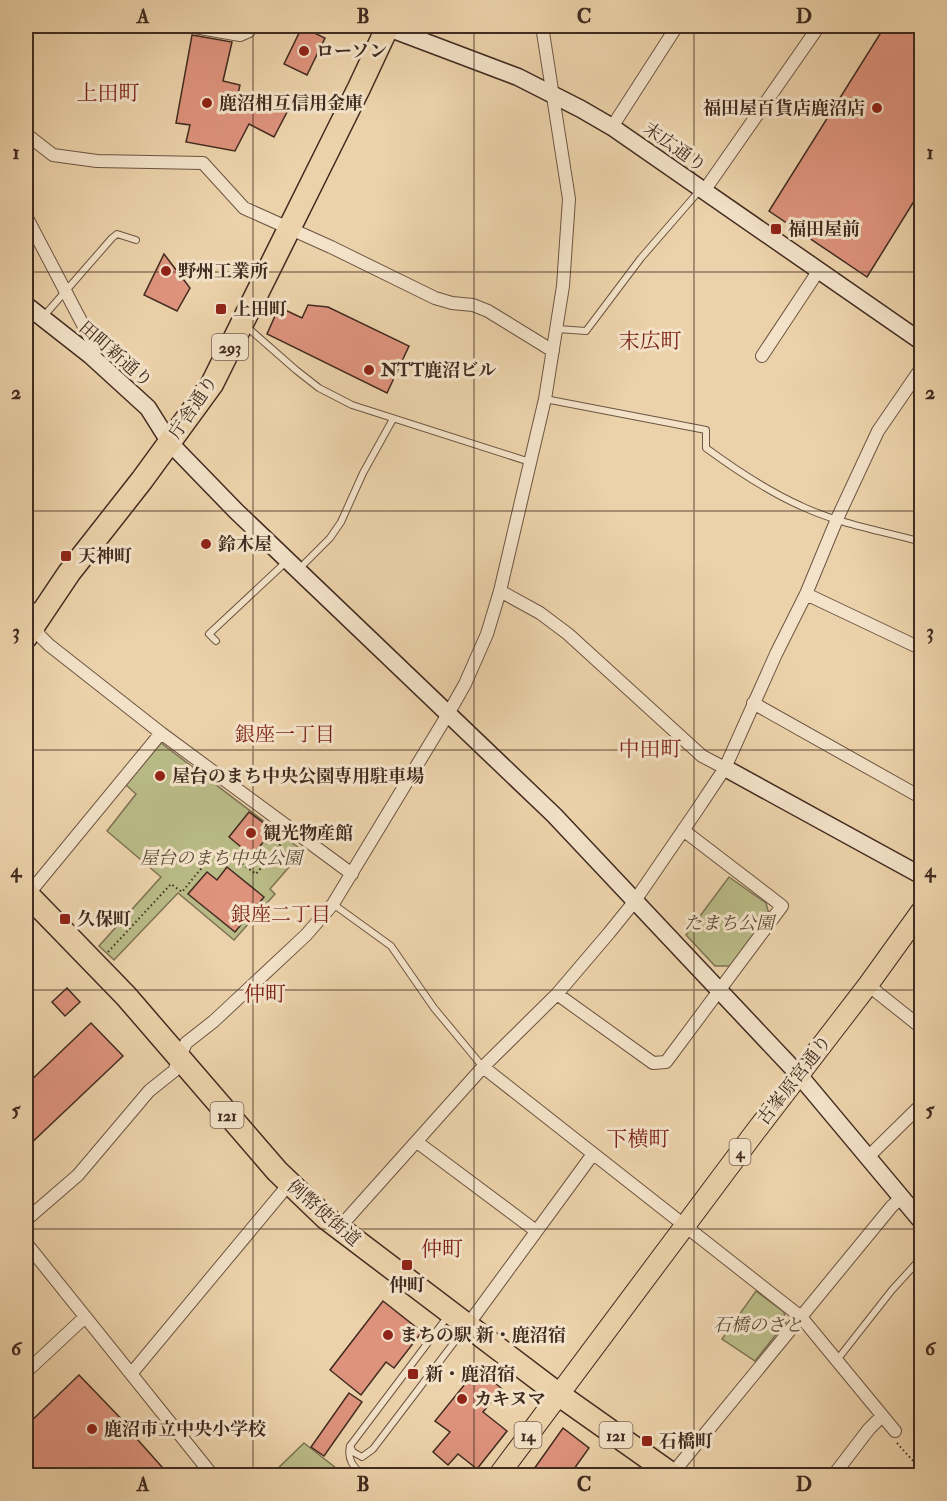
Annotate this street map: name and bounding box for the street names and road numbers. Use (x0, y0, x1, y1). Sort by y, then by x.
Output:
street label: 末広通り (639, 117, 711, 177)
street label: 田町新通り (74, 316, 157, 393)
road number: 293 (212, 334, 248, 360)
street label: 庁舎通り (164, 371, 223, 444)
street label: 古峯原宮通り (752, 1031, 837, 1130)
road number: 121 (210, 1102, 244, 1128)
road number: 4 (730, 1139, 750, 1165)
street label: 例幣使街道 (282, 1175, 365, 1252)
road number: 14 (514, 1422, 542, 1448)
road number: 121 (600, 1422, 632, 1448)

